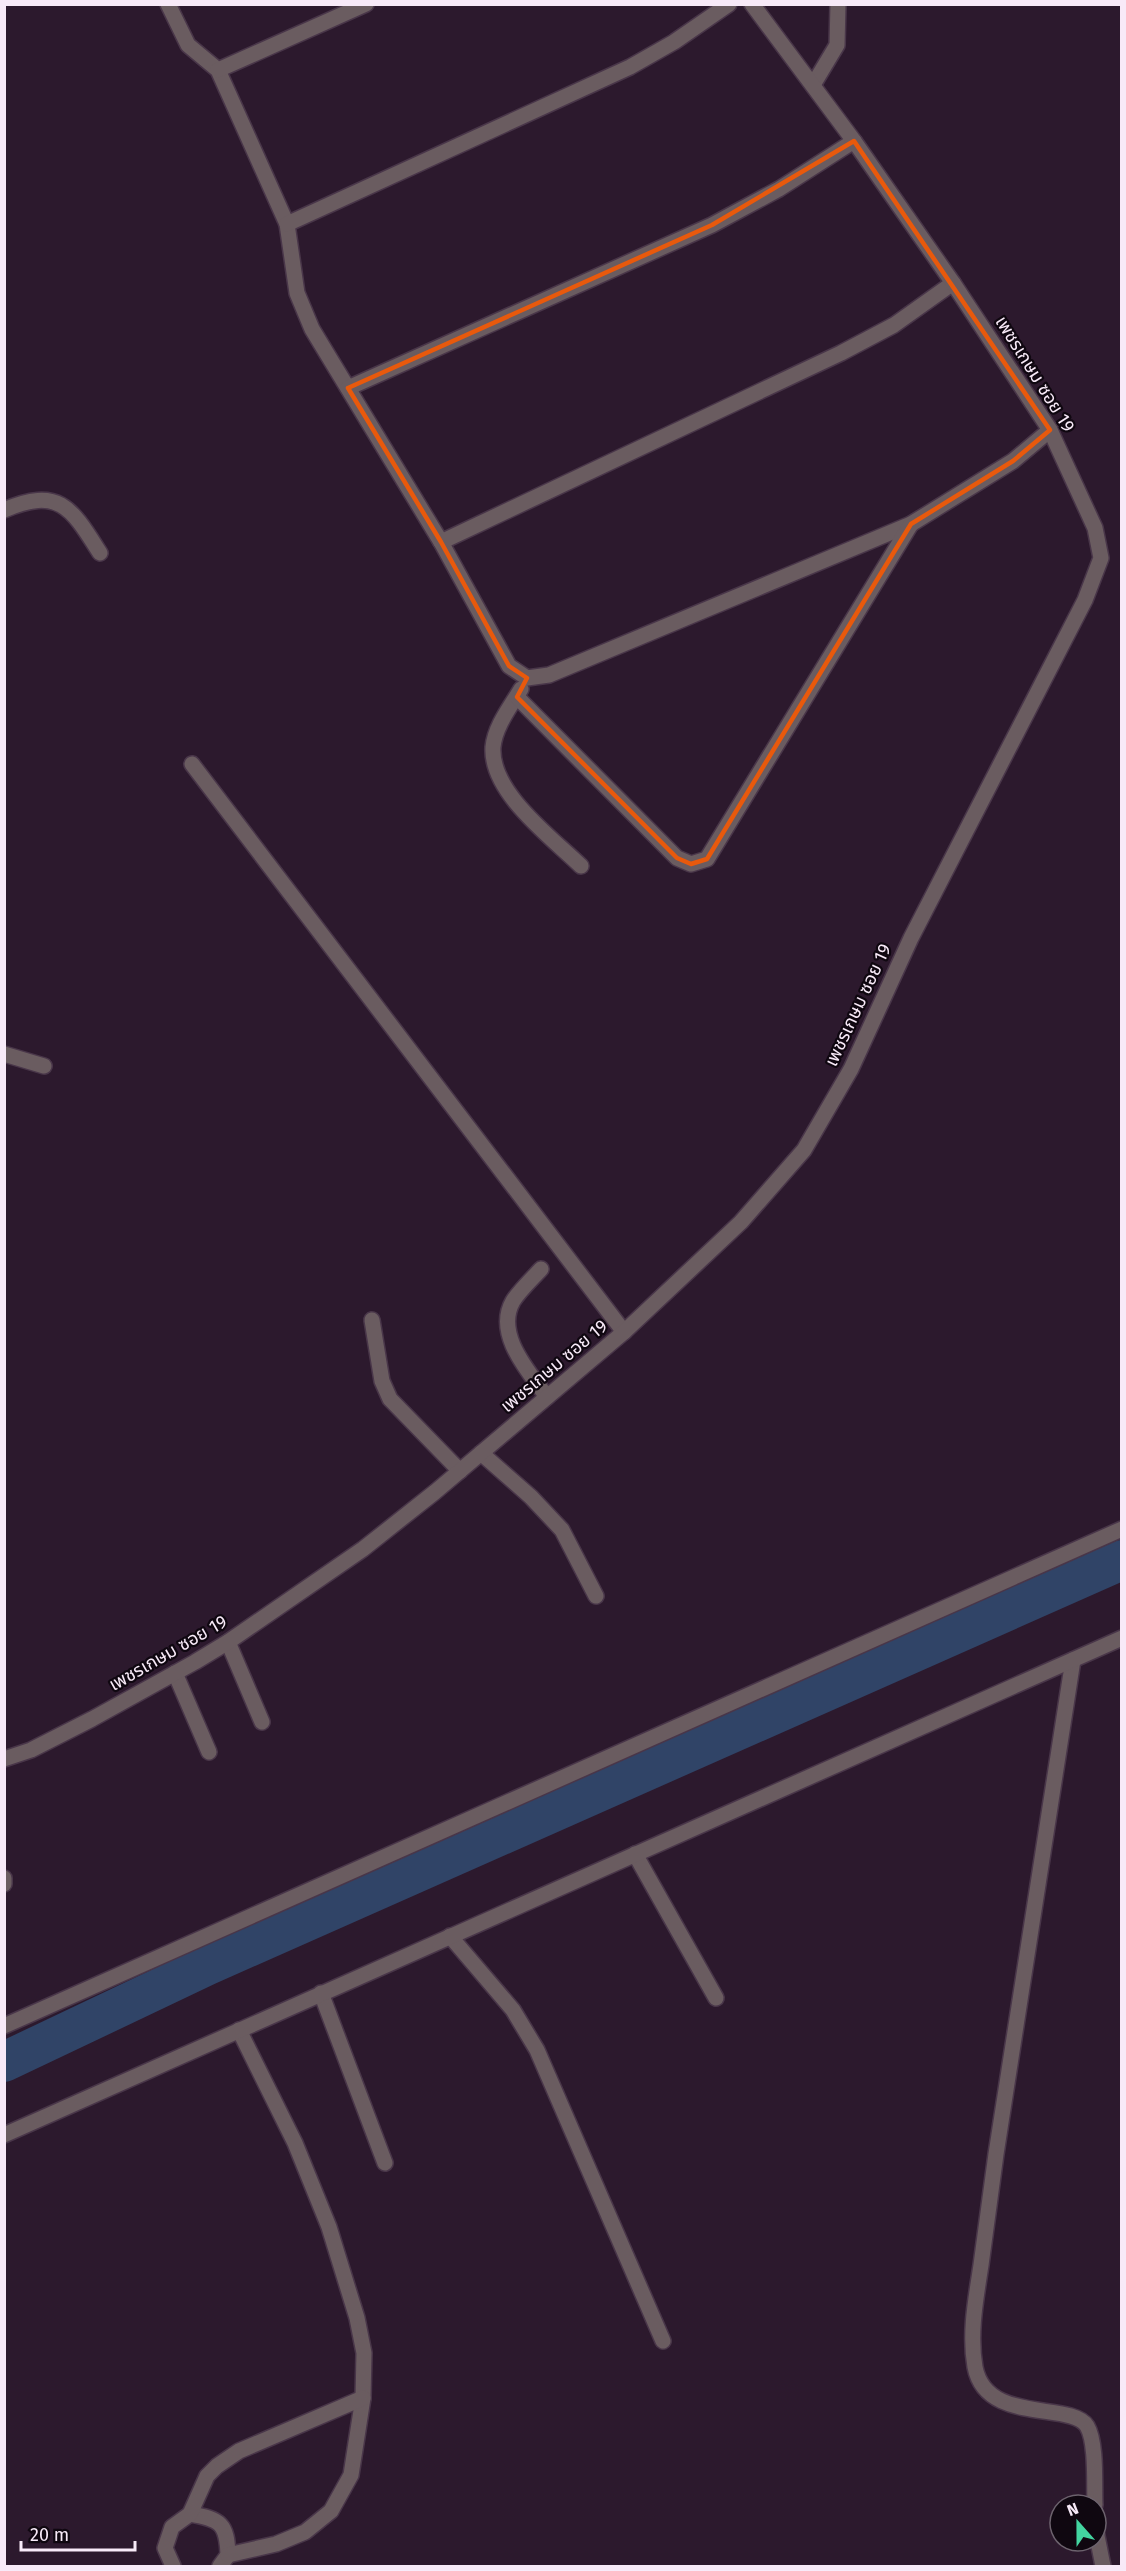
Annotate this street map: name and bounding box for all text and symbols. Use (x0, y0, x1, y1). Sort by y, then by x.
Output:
street label: เพชรเกษม ซอย 19 (991, 312, 1079, 436)
street label: เพชรเกษม ซอย 19 (820, 940, 896, 1070)
street label: เพชรเกษม ซอย 19 (496, 1315, 612, 1417)
street label: เพชรเกษม ซอย 19 (105, 1610, 231, 1696)
north arrow (1048, 2493, 1108, 2553)
text: N (1064, 2499, 1081, 2520)
scale bar (21, 2514, 135, 2552)
text: 20 m (30, 2524, 69, 2546)

